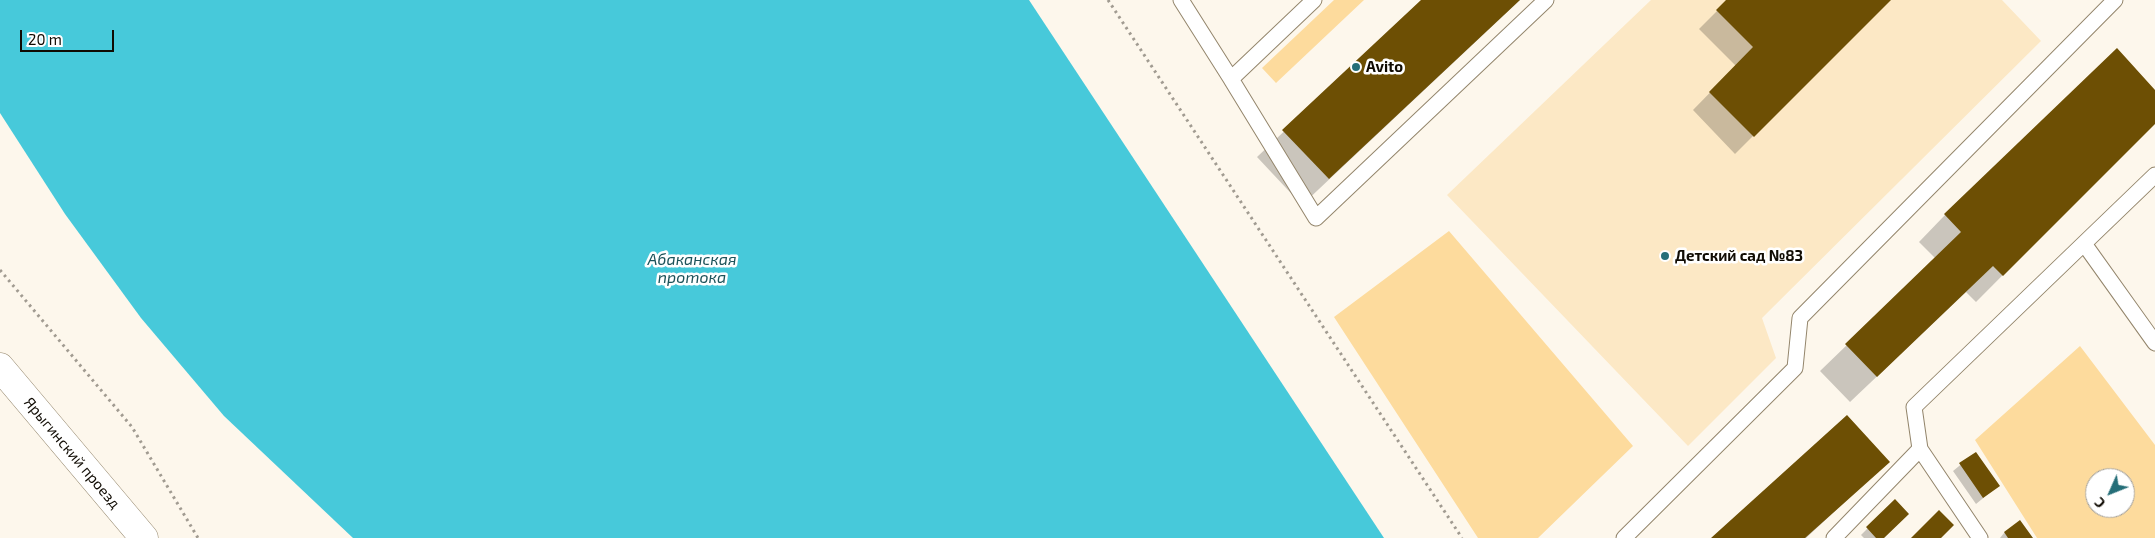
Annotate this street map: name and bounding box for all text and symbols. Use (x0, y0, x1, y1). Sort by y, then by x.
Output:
scale bar (22, 20, 116, 52)
text: 20 m (28, 30, 62, 48)
place label: Avito (1366, 58, 1403, 76)
marker: Avito (1350, 61, 1362, 73)
place label: Детский сад №83 (1675, 247, 1803, 265)
water label: Абаканская протока (647, 250, 737, 288)
marker: Детский сад №83 (1659, 250, 1671, 262)
street label: Ярыгинский проезд (20, 394, 124, 512)
north arrow (2085, 468, 2135, 518)
text: С (2091, 494, 2109, 512)

